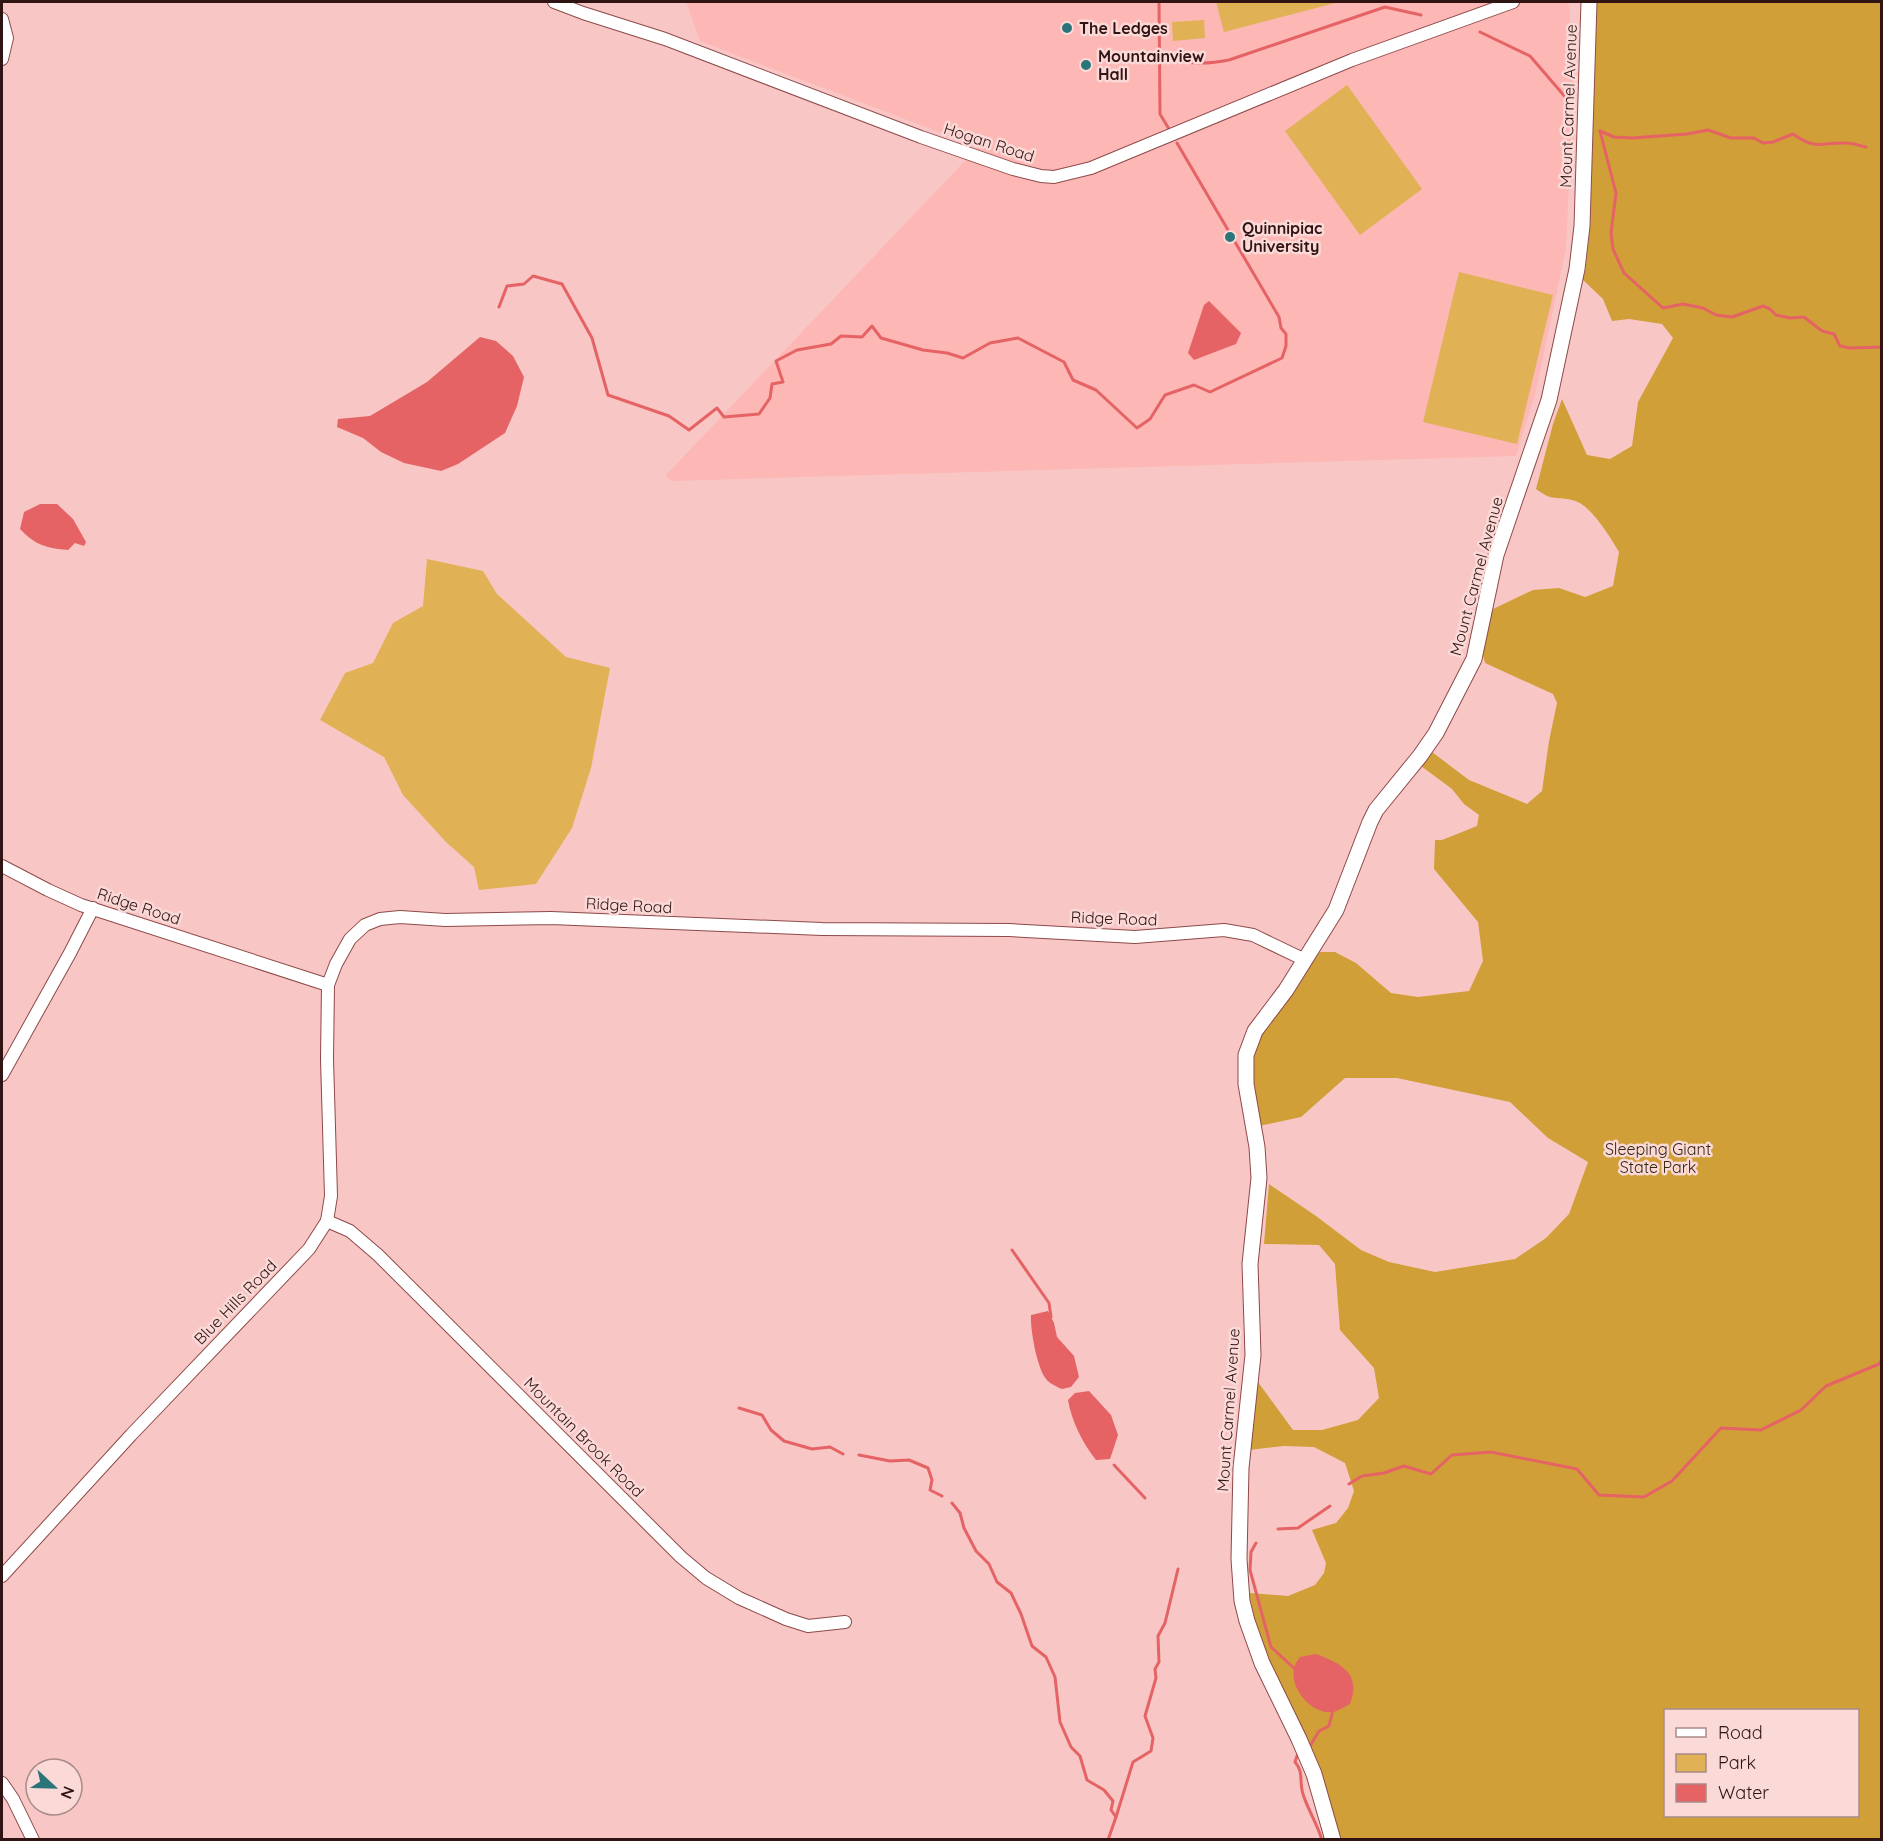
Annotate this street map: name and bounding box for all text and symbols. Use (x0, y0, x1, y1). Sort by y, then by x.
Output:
place label: The Ledges (1079, 18, 1168, 38)
marker: The Ledges (1060, 21, 1074, 35)
street label: Mount Carmel Avenue (1555, 24, 1581, 188)
place label: Mountainview Hall (1098, 46, 1204, 84)
marker: Mountainview Hall (1079, 58, 1093, 72)
street label: Hogan Road (941, 118, 1037, 166)
place label: Quinnipiac University (1242, 218, 1322, 256)
marker: Quinnipiac University (1223, 230, 1237, 244)
street label: Mount Carmel Avenue (1445, 494, 1507, 658)
street label: Ridge Road (95, 883, 183, 929)
street label: Ridge Road (585, 893, 673, 917)
street label: Ridge Road (1070, 906, 1158, 930)
park label: Sleeping Giant State Park (1605, 1139, 1711, 1177)
street label: Blue Hills Road (189, 1255, 281, 1349)
street label: Mount Carmel Avenue (1212, 1328, 1244, 1492)
street label: Mountain Brook Road (520, 1373, 648, 1501)
legend (1664, 1709, 1859, 1817)
text: Road (1718, 1721, 1763, 1744)
text: Park (1718, 1751, 1756, 1774)
north arrow (24, 1757, 84, 1817)
text: Water (1718, 1781, 1769, 1804)
text: N (56, 1783, 79, 1802)

